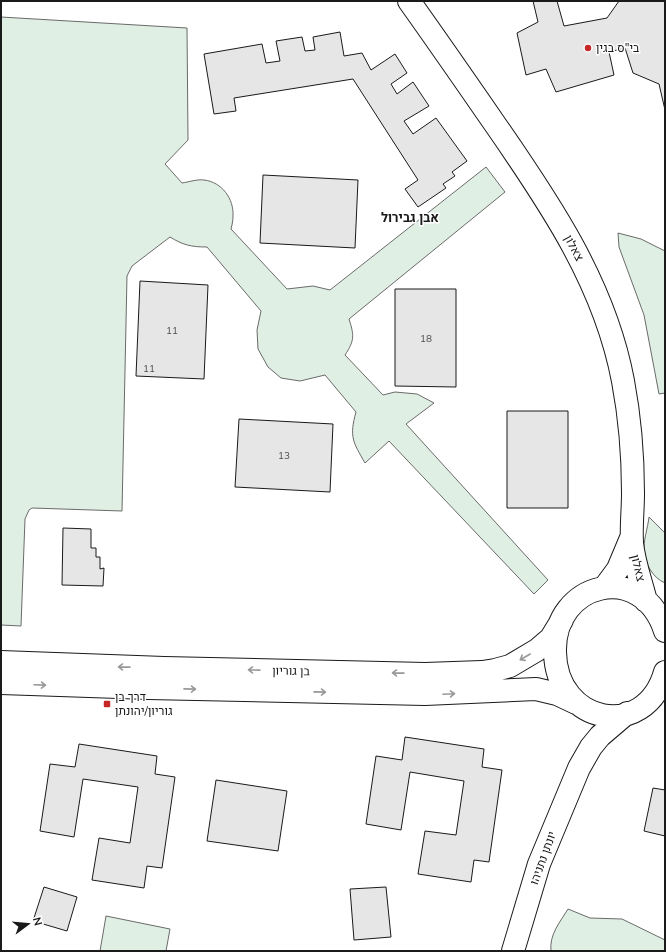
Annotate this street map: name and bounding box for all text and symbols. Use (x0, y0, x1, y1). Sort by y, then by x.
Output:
place label: בי"ס בגין (596, 40, 640, 56)
marker: בי"ס בגין (583, 43, 593, 53)
district label: אבן גבירול (381, 209, 439, 227)
street label: צאלון (560, 232, 588, 264)
house number: 11 (166, 324, 178, 338)
house number: 18 (420, 332, 432, 346)
house number: 11 (143, 362, 155, 376)
house number: 13 (278, 449, 290, 463)
street label: צאלון (627, 553, 649, 584)
one-way arrow (519, 654, 531, 662)
one-way arrow (118, 663, 131, 671)
street label: בן גוריון (272, 663, 311, 679)
one-way arrow (248, 666, 261, 674)
one-way arrow (392, 669, 405, 677)
one-way arrow (33, 681, 46, 689)
one-way arrow (183, 685, 196, 693)
one-way arrow (313, 688, 326, 696)
place label: דרך בן גוריון/יהונתן (115, 689, 173, 719)
one-way arrow (443, 690, 456, 697)
marker: דרך בן גוריון/יהונתן (102, 699, 112, 709)
street label: יונתן נתניהו (526, 829, 560, 887)
north arrow (8, 904, 48, 944)
text: N (29, 915, 45, 927)

